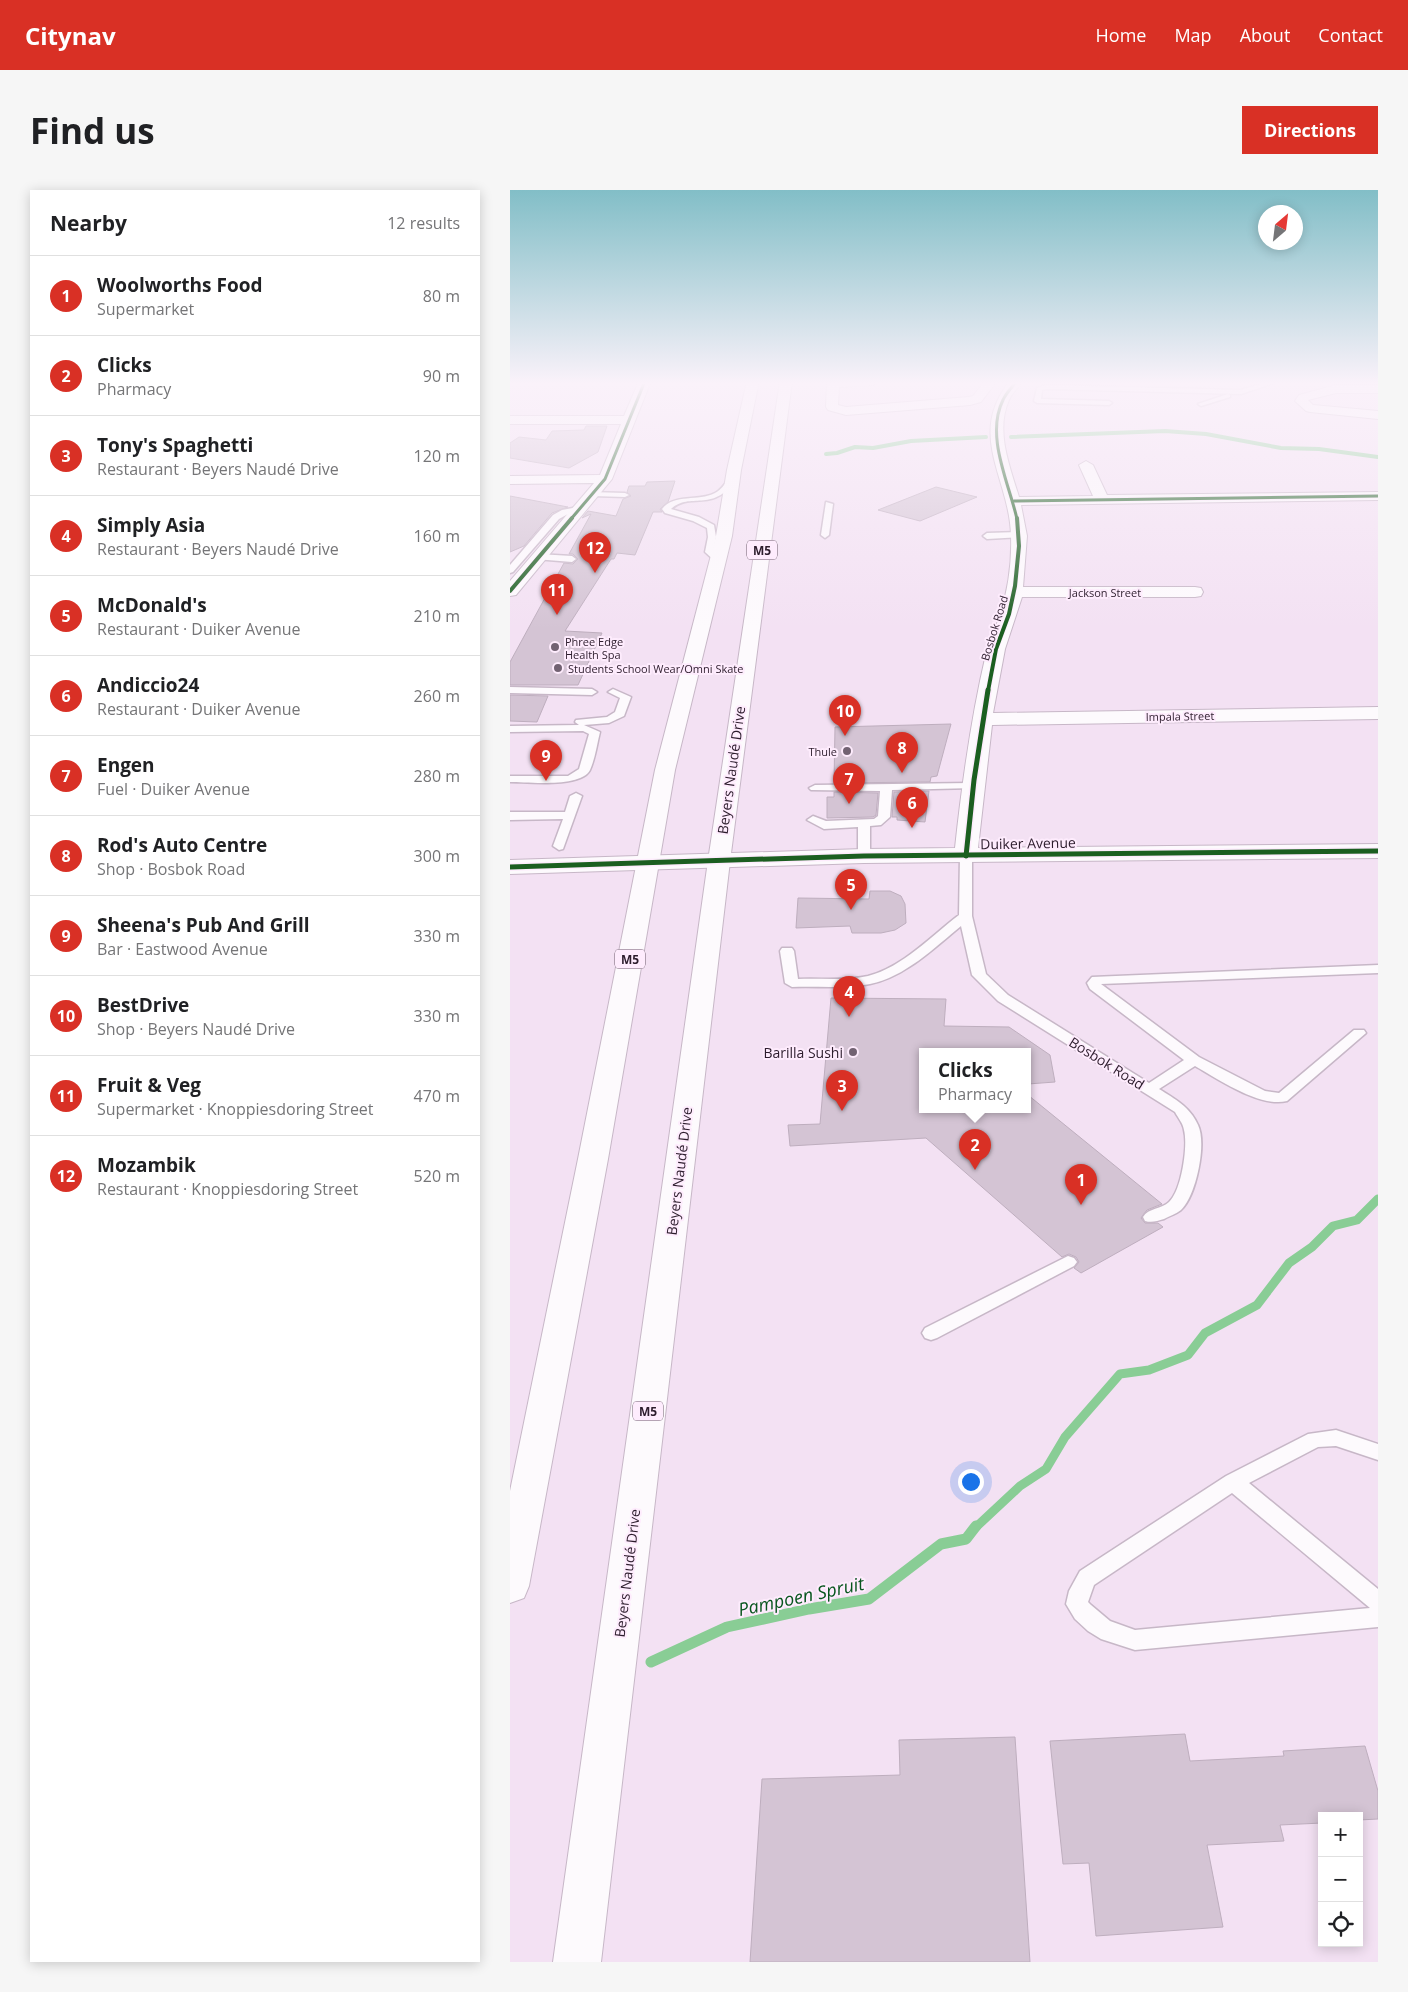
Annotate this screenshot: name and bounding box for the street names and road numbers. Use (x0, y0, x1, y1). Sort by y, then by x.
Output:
road number: M5 (747, 540, 777, 560)
street label: Jackson Street (1068, 585, 1141, 600)
street label: Bosbok Road (977, 594, 1011, 662)
street label: Beyers Naudé Drive (713, 705, 749, 835)
street label: Impala Street (1146, 708, 1214, 724)
street label: Duiker Avenue (980, 833, 1076, 853)
road number: M5 (615, 950, 645, 969)
street label: Bosbok Road (1066, 1032, 1148, 1094)
street label: Beyers Naudé Drive (662, 1106, 696, 1236)
road number: M5 (633, 1402, 663, 1420)
street label: Beyers Naudé Drive (610, 1508, 644, 1638)

